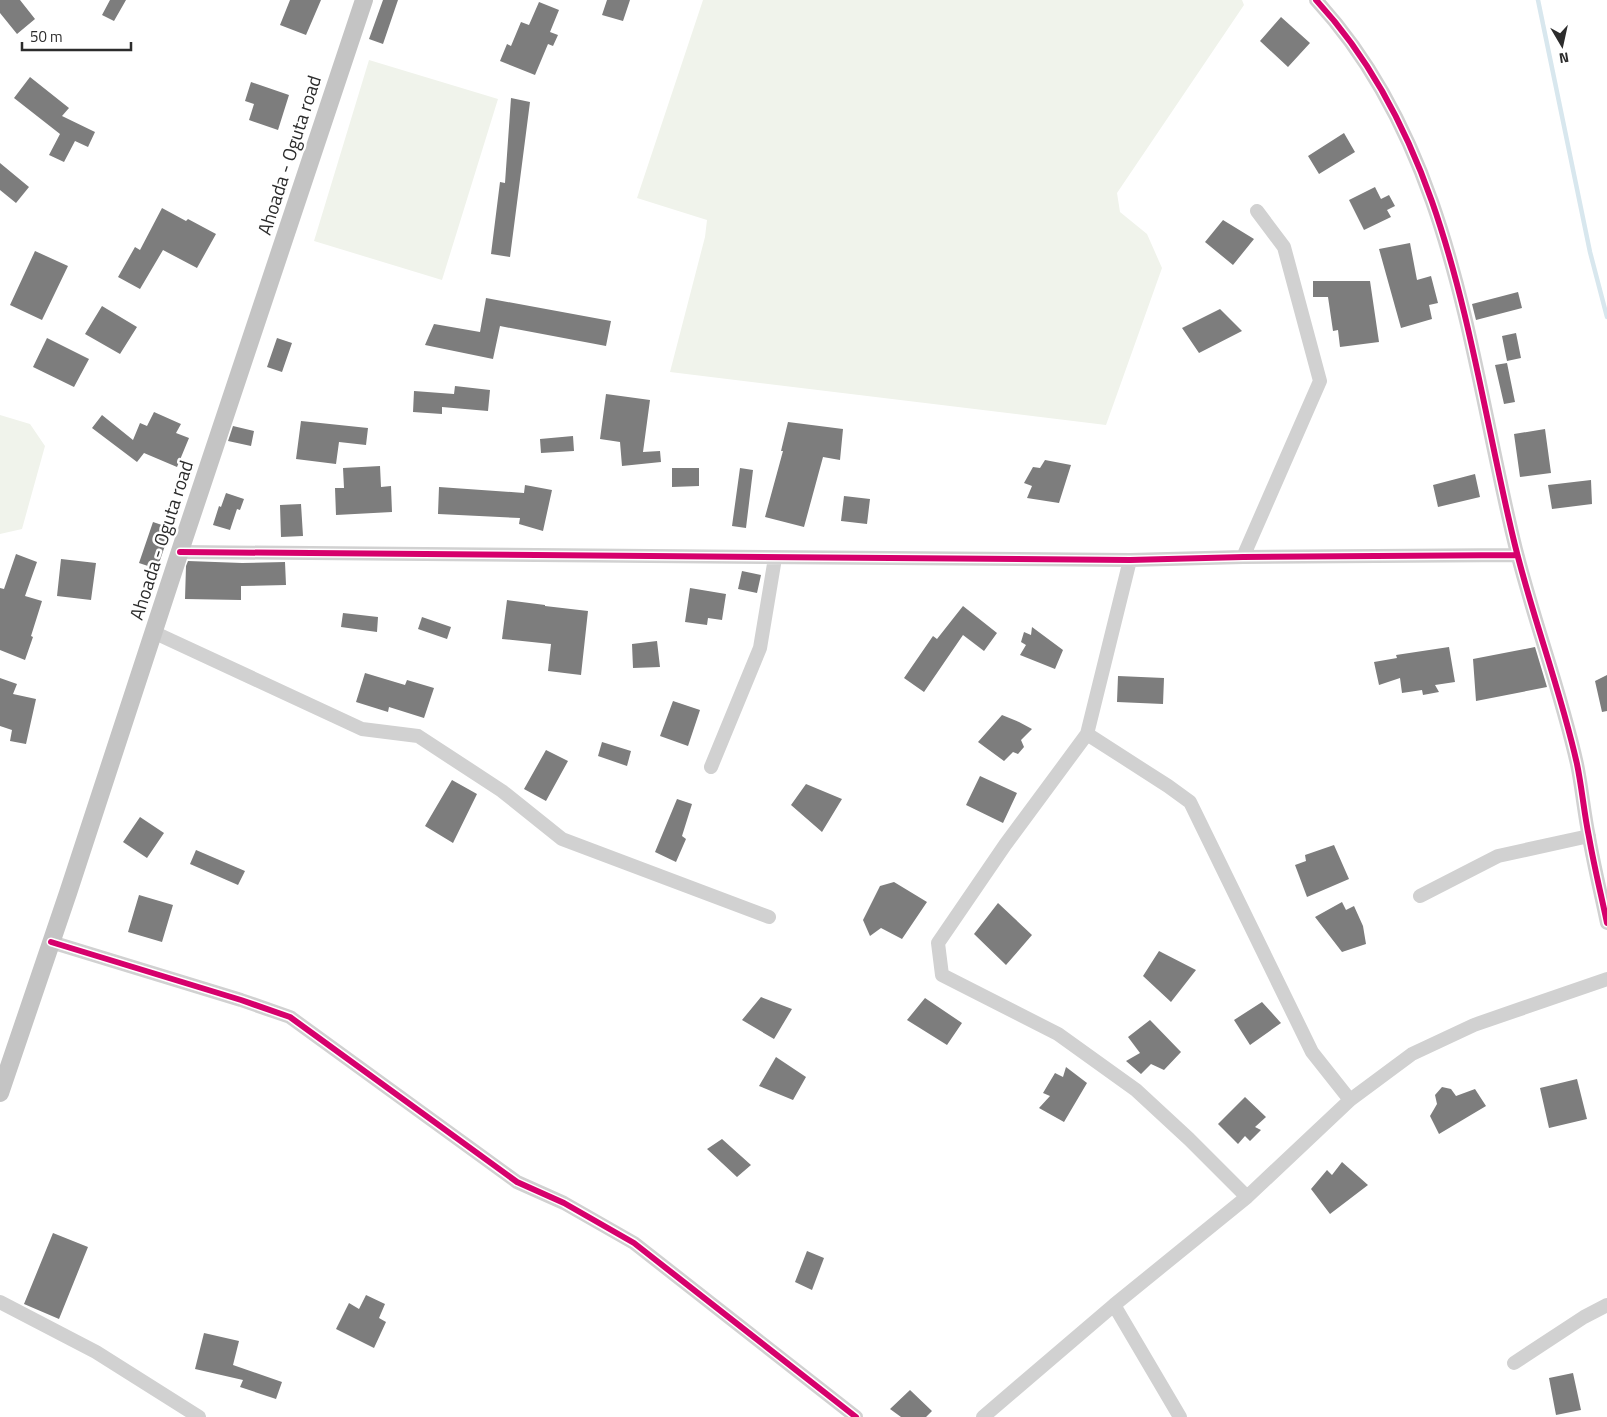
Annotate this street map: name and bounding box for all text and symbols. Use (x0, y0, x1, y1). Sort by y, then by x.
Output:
scale bar (22, 20, 131, 52)
north arrow (1537, 20, 1587, 70)
text: 50 m (30, 25, 63, 48)
text: N (1558, 47, 1571, 69)
street label: Ahoada - Oguta road (249, 71, 328, 238)
street label: Ahoada - Oguta road (121, 456, 200, 623)

